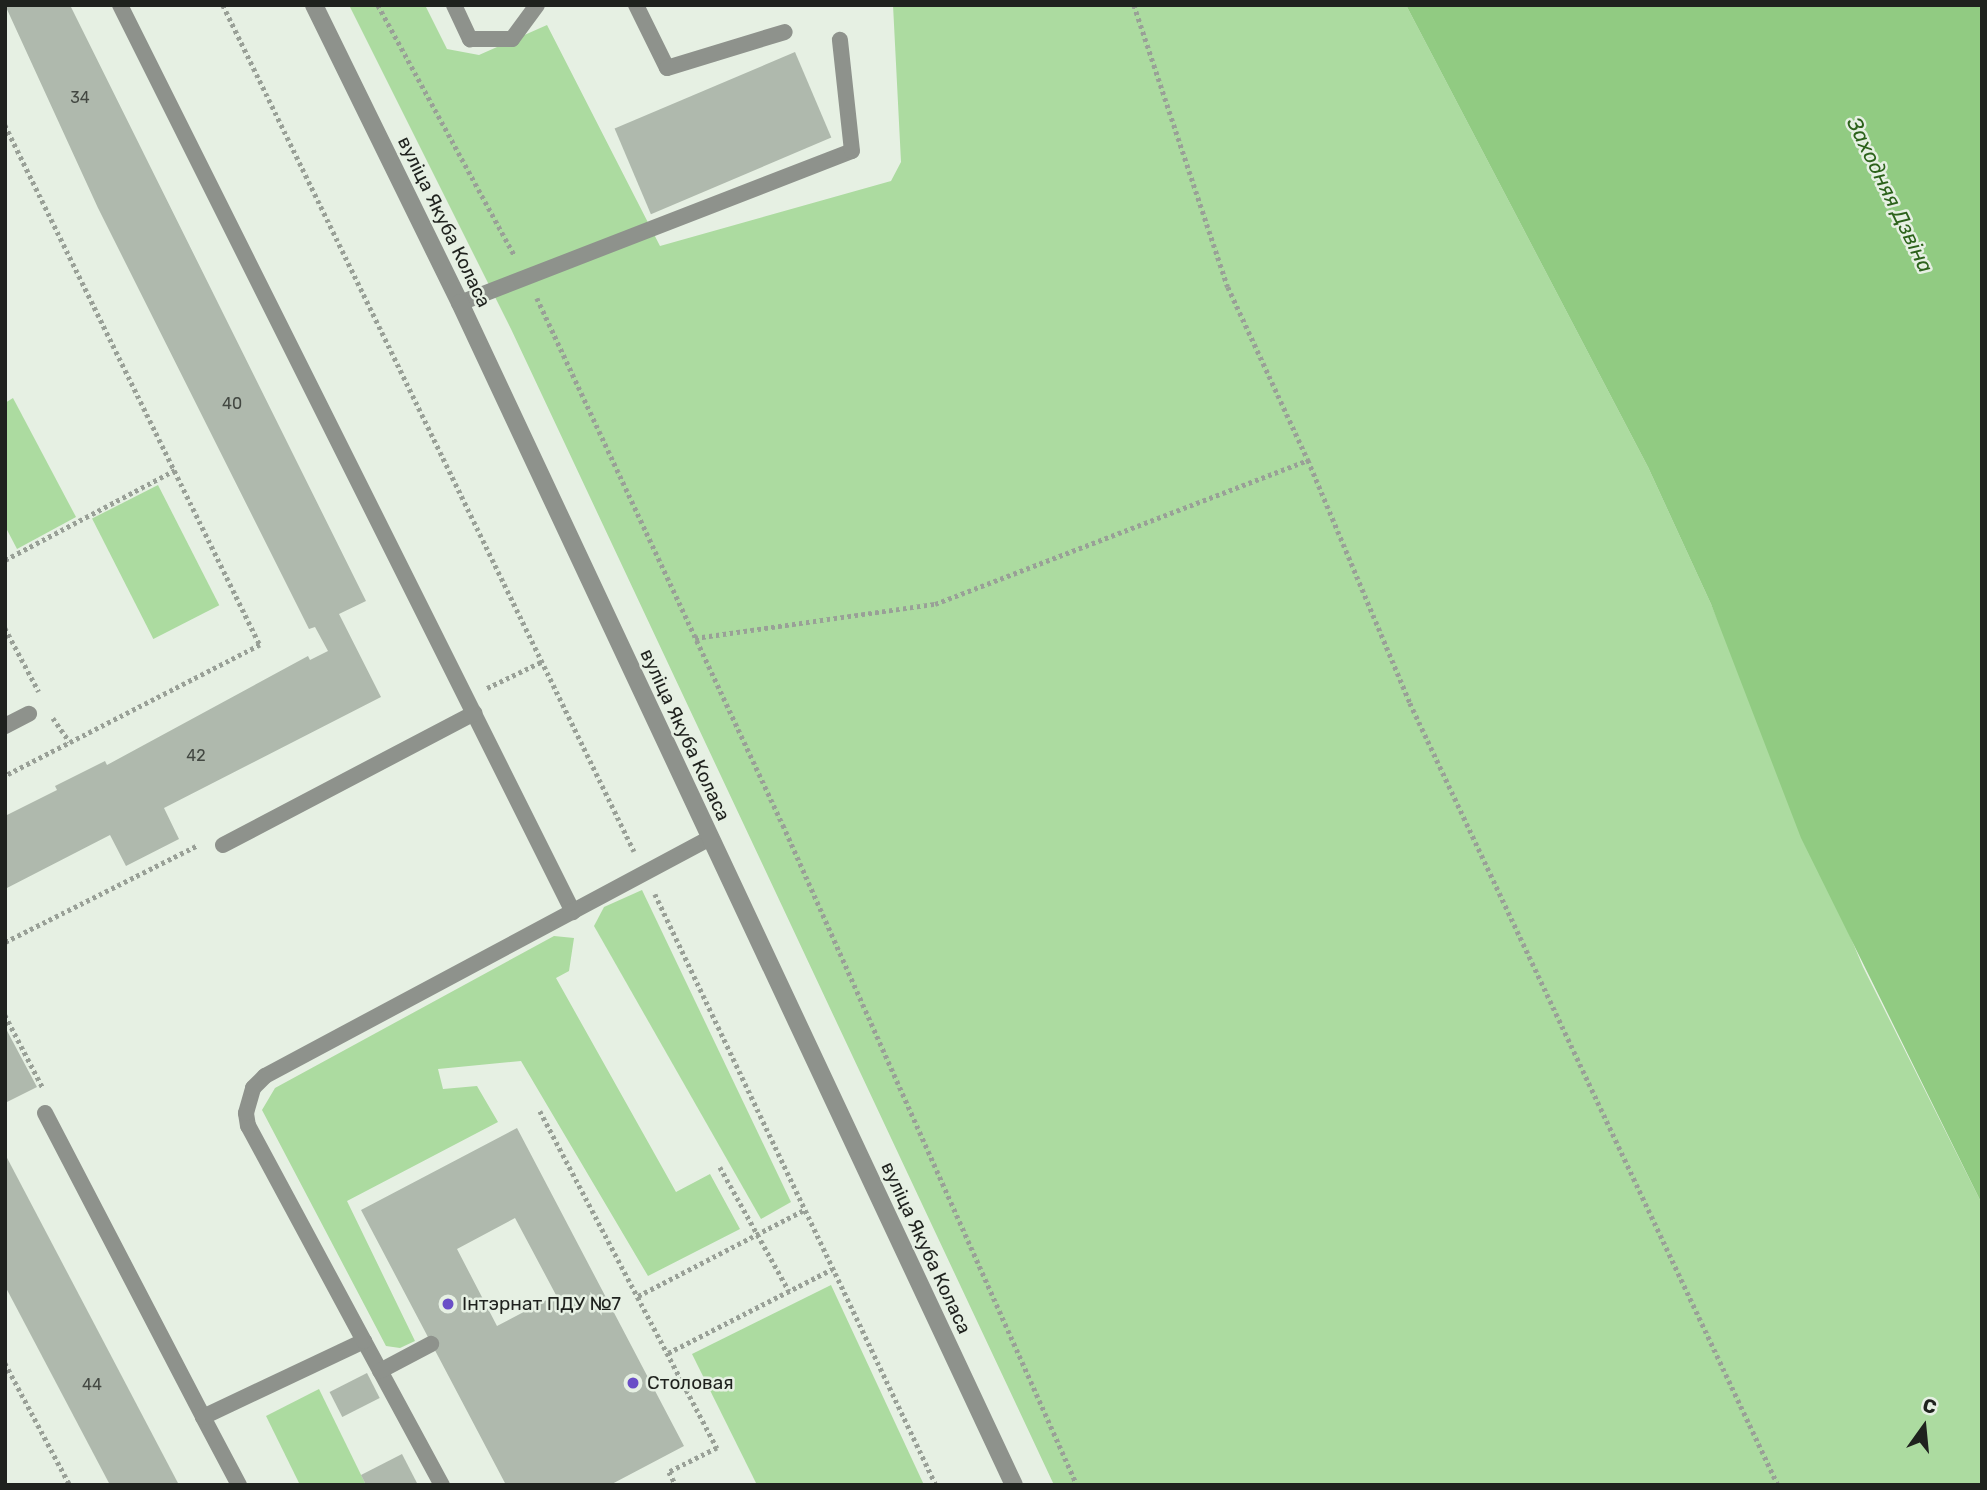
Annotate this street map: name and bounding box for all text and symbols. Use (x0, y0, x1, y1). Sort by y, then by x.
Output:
house number: 34 (70, 88, 90, 108)
water label: Заходняя Дзвіна (1841, 113, 1939, 277)
street label: вуліца Якуба Коласа (393, 133, 495, 311)
house number: 40 (222, 394, 242, 414)
street label: вуліца Якуба Коласа (635, 645, 735, 825)
house number: 42 (186, 746, 206, 766)
street label: вуліца Якуба Коласа (876, 1158, 976, 1338)
place label: Інтэрнат ПДУ №7 (462, 1293, 621, 1315)
marker: Інтэрнат ПДУ №7 (440, 1296, 456, 1312)
place label: Столовая (647, 1372, 734, 1394)
house number: 44 (82, 1375, 102, 1395)
marker: Столовая (625, 1375, 641, 1391)
north arrow (1889, 1392, 1959, 1462)
text: С (1920, 1393, 1939, 1419)

